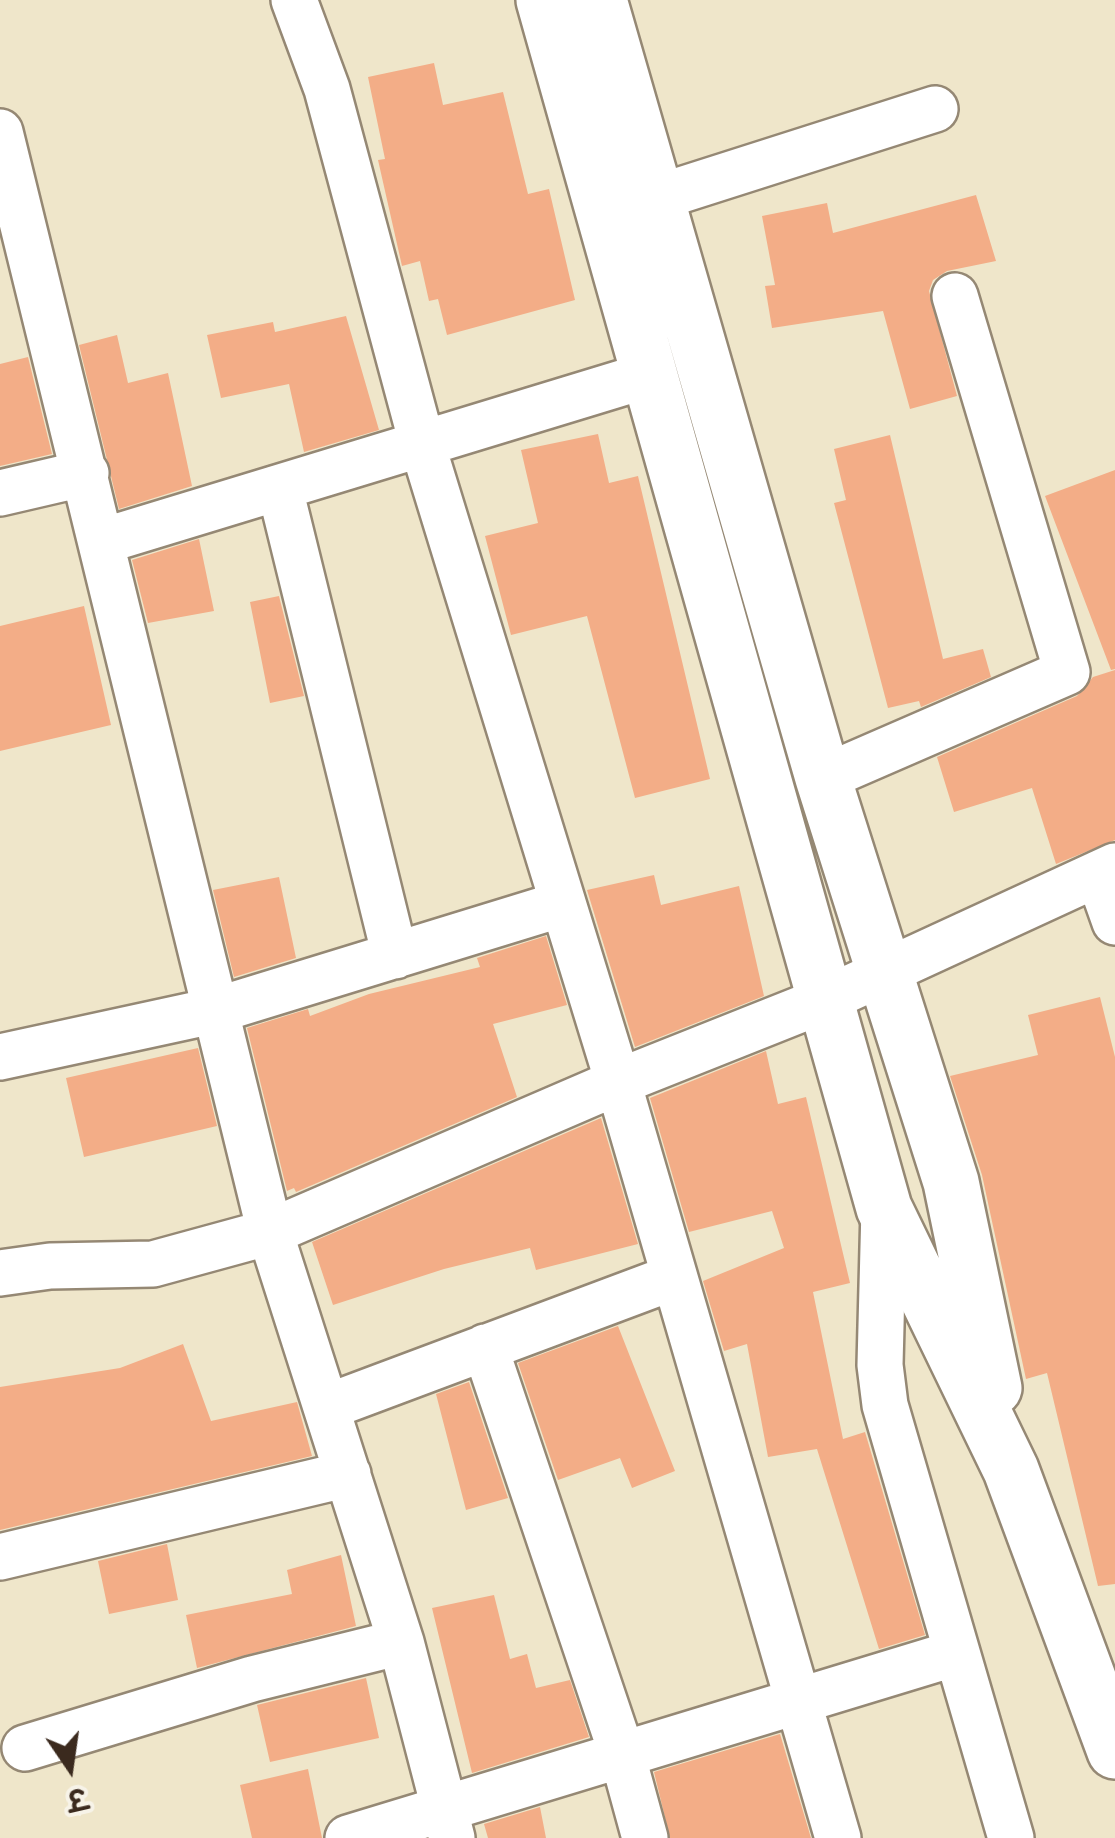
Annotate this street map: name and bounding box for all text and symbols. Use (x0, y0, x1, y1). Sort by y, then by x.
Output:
north arrow (20, 1718, 120, 1818)
text: उ (63, 1777, 90, 1819)

